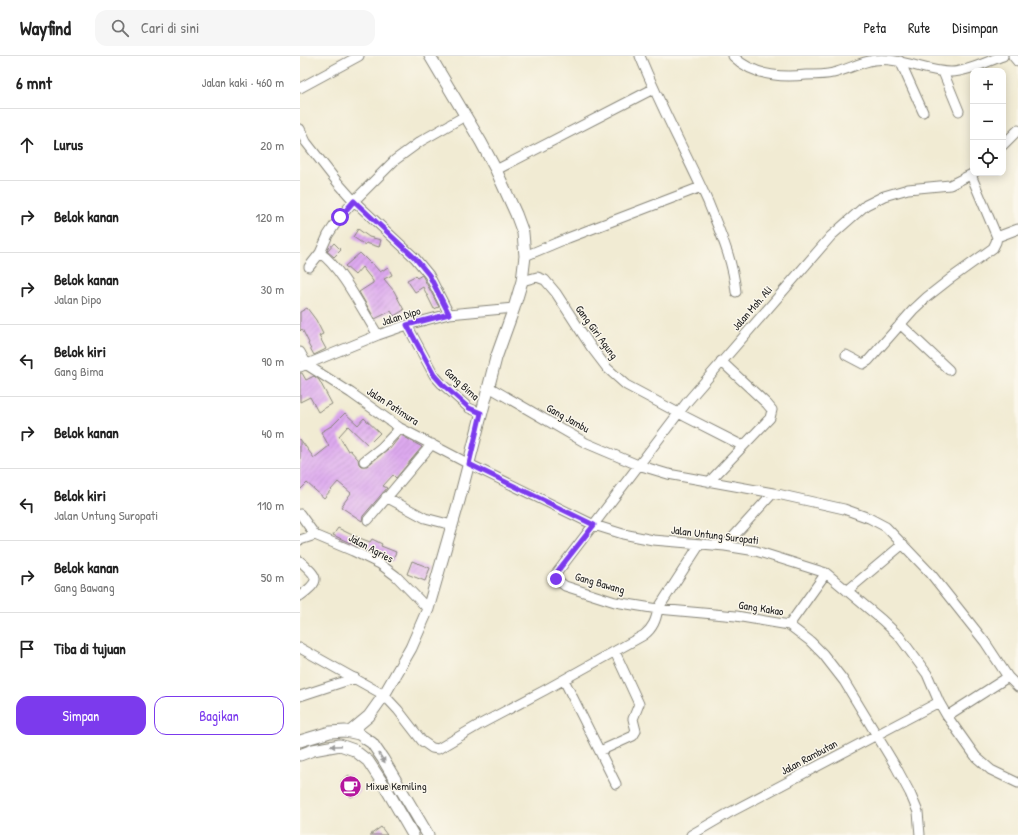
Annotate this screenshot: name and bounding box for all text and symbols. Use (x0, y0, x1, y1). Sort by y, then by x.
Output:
search box (95, 10, 375, 46)
text: Wayfind (20, 15, 71, 41)
icon: search (109, 17, 131, 39)
text: Cari di sini (141, 17, 199, 38)
text: Peta (863, 18, 886, 37)
text: Rute (908, 18, 930, 37)
text: Disimpan (952, 18, 998, 37)
map controls (970, 68, 1006, 176)
button: + (970, 68, 1006, 104)
text: 6 mnt (16, 71, 52, 94)
text: Jalan kaki · 460 m (202, 73, 284, 91)
button: − (970, 104, 1006, 140)
icon: ahead (16, 134, 38, 156)
text: Lurus (54, 134, 83, 155)
text: 20 m (260, 136, 284, 154)
button: locate (970, 140, 1006, 176)
icon: right (16, 206, 38, 228)
text: Belok kanan (54, 206, 119, 227)
text: 120 m (256, 208, 284, 226)
route start (331, 208, 349, 226)
text: Belok kanan (54, 269, 119, 290)
icon: right (16, 278, 38, 300)
text: 30 m (261, 280, 284, 298)
street label: Jalan Moh. Ali (729, 283, 775, 333)
text: Jalan Dipo (54, 290, 101, 308)
street label: Gang Giri Agung (573, 302, 621, 362)
street label: Jalan Dipo (380, 303, 423, 329)
text: Belok kiri (54, 341, 106, 362)
icon: left (16, 350, 38, 372)
text: 90 m (262, 352, 284, 370)
text: Gang Bima (54, 362, 103, 380)
street label: Gang Bima (442, 365, 483, 404)
street label: Jalan Patimura (364, 384, 422, 428)
street label: Gang Jambu (544, 401, 592, 436)
icon: right (16, 422, 38, 444)
text: Belok kanan (54, 422, 119, 443)
text: 40 m (261, 424, 284, 442)
text: Belok kiri (54, 485, 106, 506)
icon: left (16, 494, 38, 516)
text: 110 m (257, 496, 284, 514)
text: Jalan Untung Suropati (54, 506, 158, 524)
street label: Jalan Untung Suropati (670, 523, 760, 547)
street label: Jalan Agries (346, 530, 396, 566)
text: Belok kanan (54, 557, 119, 578)
icon: right (16, 566, 38, 588)
text: 50 m (261, 568, 284, 586)
street label: Gang Bawang (573, 569, 627, 597)
route end (547, 570, 565, 588)
text: Gang Bawang (54, 578, 114, 596)
street label: Gang Kakao (737, 598, 785, 619)
icon: arrive (16, 638, 38, 660)
text: Tiba di tujuan (54, 638, 126, 659)
button: Simpan (16, 696, 146, 735)
button: Bagikan (154, 696, 284, 735)
street label: Jalan Rambutan (778, 736, 840, 778)
one-way arrow (330, 743, 342, 750)
one-way arrow (378, 753, 386, 764)
cafe icon: Mixue Kemiling (337, 773, 363, 799)
place label: Mixue Kemiling (366, 779, 427, 793)

